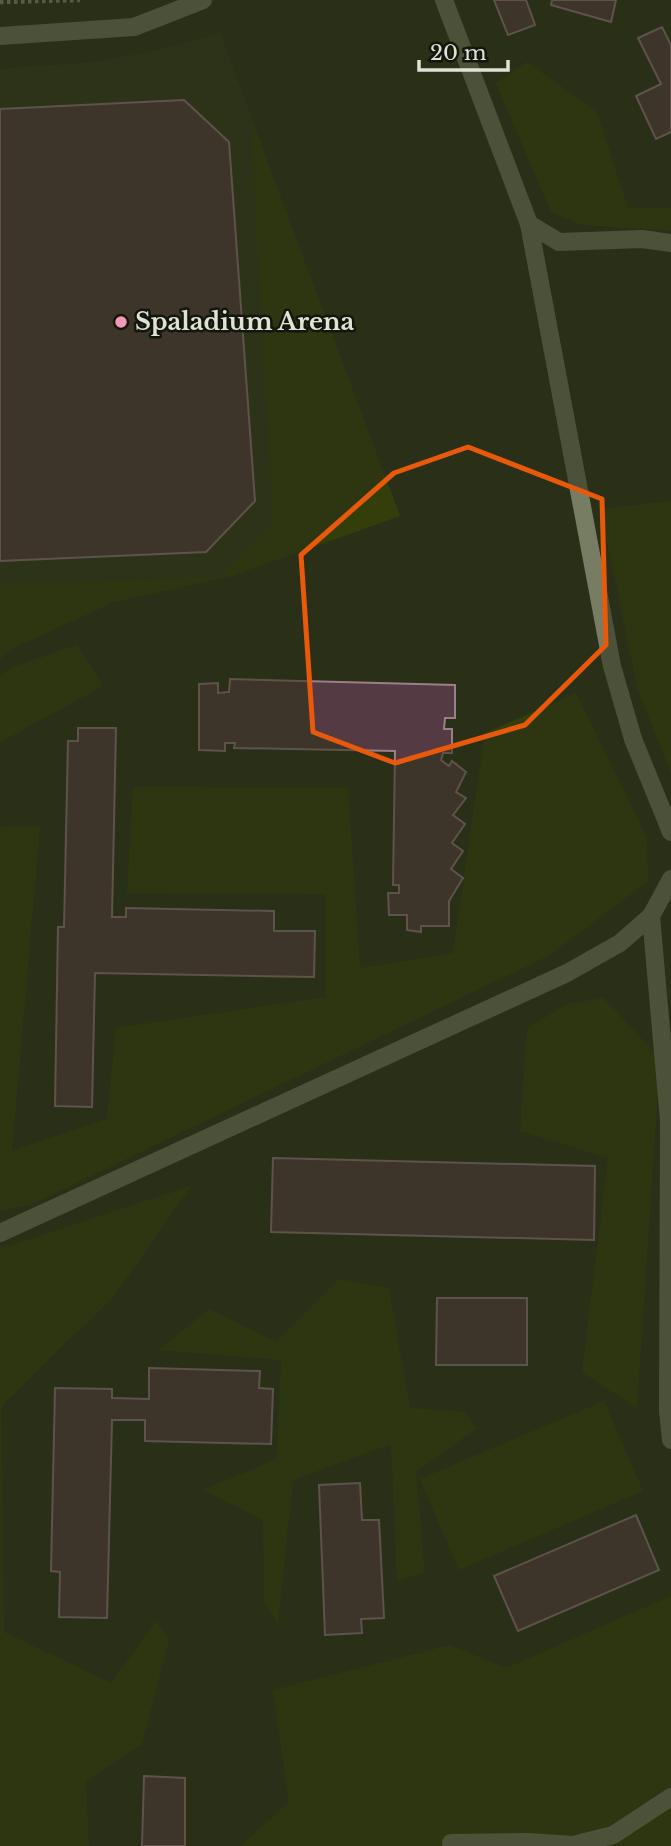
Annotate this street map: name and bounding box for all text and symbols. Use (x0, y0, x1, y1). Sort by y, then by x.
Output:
scale bar (419, 28, 508, 72)
text: 20 m (430, 40, 487, 66)
place label: Spaladium Arena (135, 307, 355, 336)
marker: Spaladium Arena (113, 314, 129, 330)

